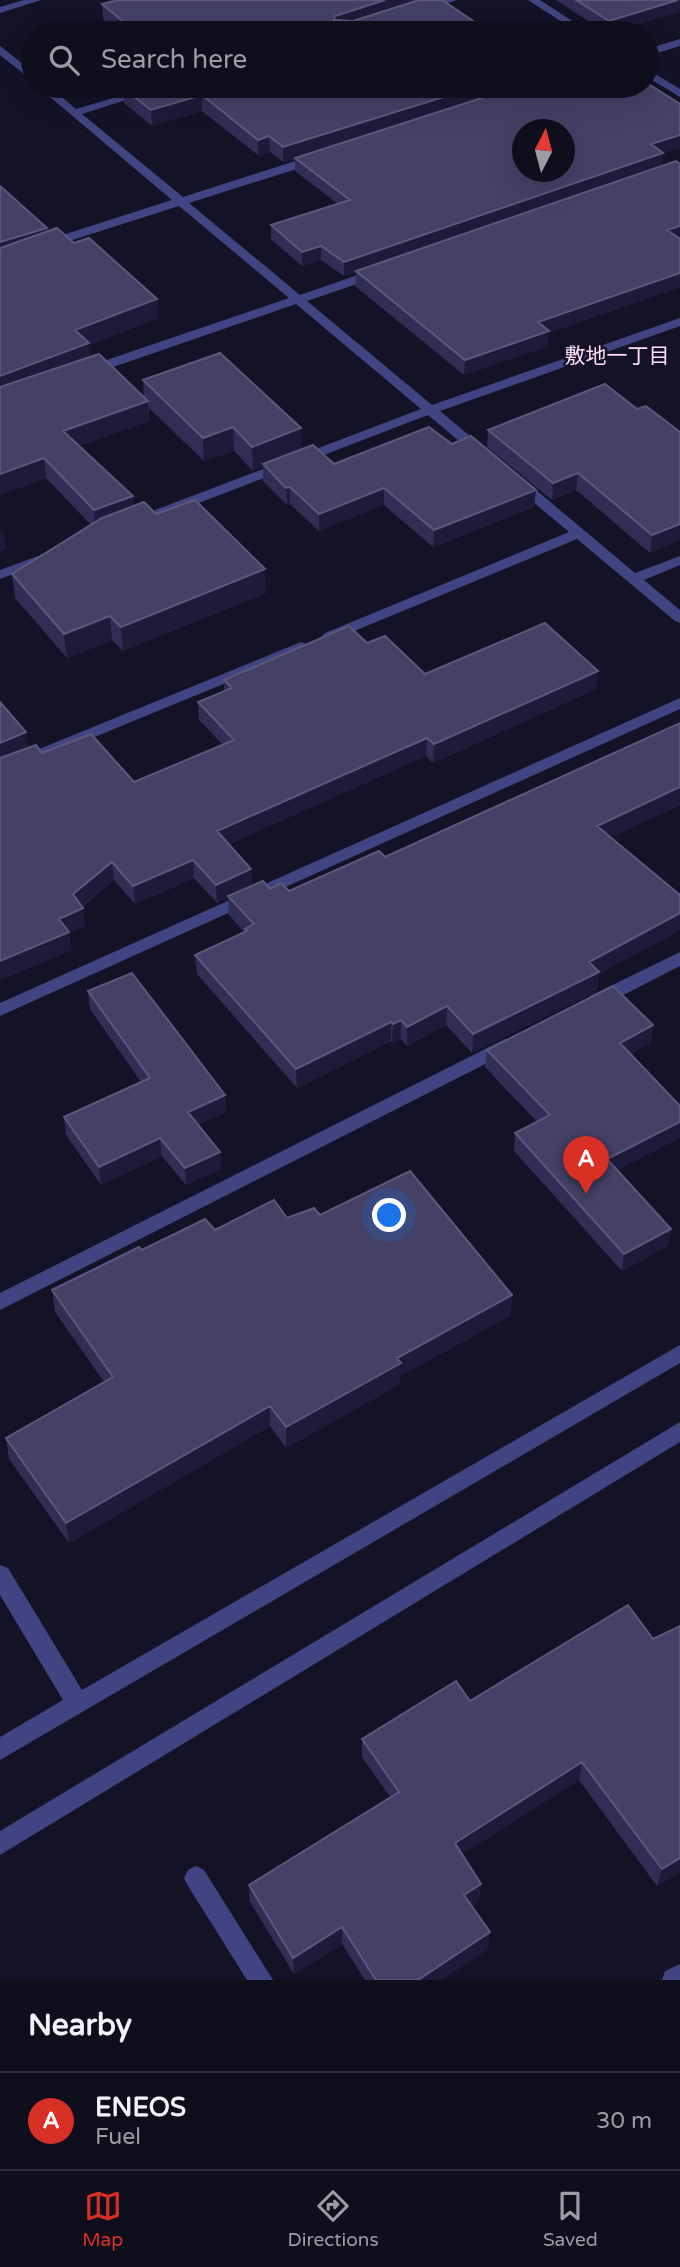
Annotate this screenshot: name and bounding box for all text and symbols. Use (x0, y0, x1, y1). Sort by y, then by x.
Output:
search box (21, 21, 659, 98)
icon: search (45, 41, 83, 79)
text: Search here (101, 44, 247, 75)
north arrow (512, 119, 575, 182)
district label: 敷地一丁目 (565, 344, 670, 369)
pin: A (563, 1136, 609, 1194)
your location (372, 1198, 406, 1232)
text: Nearby (28, 2007, 132, 2044)
text: ENEOS (95, 2092, 186, 2123)
text: A (42, 2107, 60, 2135)
text: 30 m (596, 2107, 652, 2135)
text: Fuel (95, 2123, 141, 2151)
tab: Map (82, 2187, 123, 2251)
tab: Directions (288, 2187, 379, 2251)
tab: Saved (543, 2187, 598, 2251)

